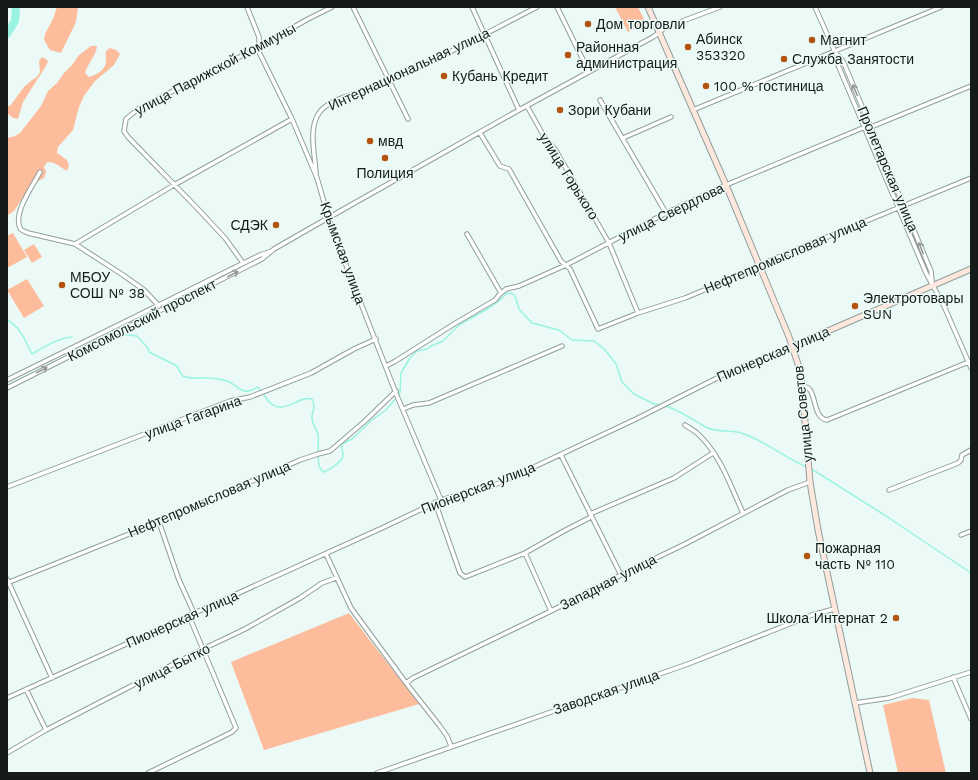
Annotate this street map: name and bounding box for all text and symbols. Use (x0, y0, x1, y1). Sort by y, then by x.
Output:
place label: Дом торговли (596, 16, 685, 32)
marker: Дом торговли (583, 19, 593, 29)
street label: улица Парижской Коммуны (132, 20, 298, 118)
street label: Интернациональная улица (326, 24, 492, 113)
place label: Абинск 353320 (696, 31, 746, 63)
place label: Магнит (820, 32, 867, 48)
marker: Магнит (807, 35, 817, 45)
place label: Районная администрация (576, 39, 677, 71)
marker: Абинск 353320 (683, 42, 693, 52)
marker: Районная администрация (563, 50, 573, 60)
place label: Служба Занятости (792, 51, 914, 67)
marker: Служба Занятости (779, 54, 789, 64)
place label: Кубань Кредит (452, 68, 549, 84)
marker: Кубань Кредит (439, 71, 449, 81)
place label: 100 % гостиница (714, 78, 824, 94)
marker: 100 % гостиница (701, 81, 711, 91)
one-way arrow (851, 84, 858, 96)
place label: Зори Кубани (568, 102, 651, 118)
street label: Пролетарская улица (854, 104, 922, 234)
marker: Зори Кубани (555, 105, 565, 115)
street label: улица Горького (536, 130, 602, 223)
place label: мвд (378, 133, 403, 149)
marker: мвд (365, 136, 375, 146)
marker: Полиция (380, 153, 390, 163)
place label: Полиция (357, 165, 413, 181)
street label: улица Свердлова (616, 179, 726, 244)
street label: Крымская улица (317, 200, 369, 307)
street label: Нефтепромысловая улица (701, 213, 869, 297)
place label: СДЭК (230, 217, 269, 233)
marker: СДЭК (271, 220, 281, 230)
one-way arrow (917, 243, 925, 255)
place label: МБОУ СОШ № 38 (70, 269, 145, 301)
one-way arrow (227, 270, 239, 278)
street label: Комсомольский проспект (65, 275, 220, 365)
marker: МБОУ СОШ № 38 (57, 280, 67, 290)
place label: Электротовары SUN (863, 290, 963, 322)
marker: Электротовары SUN (850, 301, 860, 311)
street label: Пионерская улица (714, 323, 832, 385)
street label: улица Советов (790, 365, 816, 463)
one-way arrow (36, 366, 48, 373)
street label: улица Гагарина (143, 392, 244, 442)
street label: Нефтепромысловая улица (125, 457, 293, 541)
street label: Пионерская улица (419, 459, 538, 517)
place label: Пожарная часть № 110 (815, 540, 895, 572)
street label: Западная улица (557, 551, 659, 613)
marker: Пожарная часть № 110 (802, 551, 812, 561)
street label: Пионерская улица (123, 587, 241, 651)
place label: Школа Интернат 2 (767, 610, 888, 626)
marker: Школа Интернат 2 (891, 613, 901, 623)
street label: улица Бытко (131, 640, 213, 692)
street label: Заводская улица (551, 666, 661, 718)

